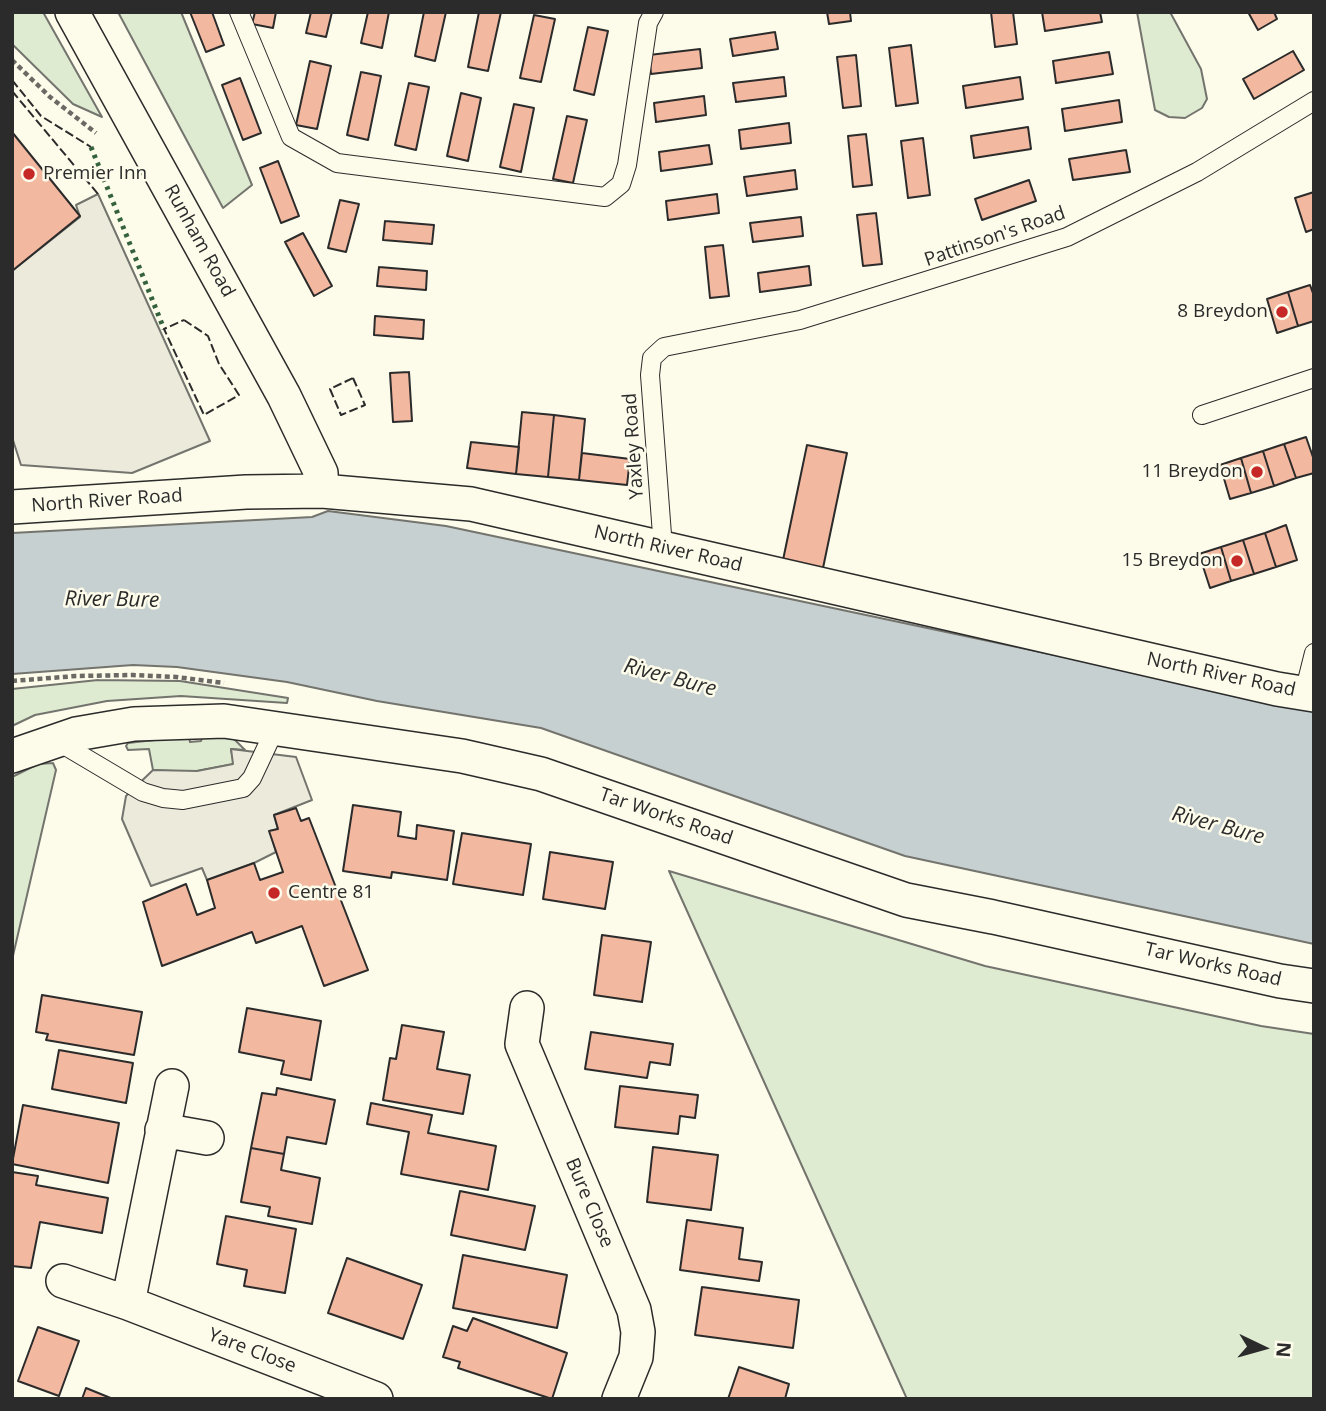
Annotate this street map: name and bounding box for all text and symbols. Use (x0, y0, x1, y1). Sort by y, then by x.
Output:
place label: Premier Inn (43, 163, 147, 185)
marker: Premier Inn (21, 166, 37, 182)
street label: Runham Road (159, 181, 239, 301)
street label: Pattinson's Road (922, 202, 1068, 272)
place label: 8 Breydon (1177, 301, 1268, 323)
marker: 8 Breydon (1274, 304, 1290, 320)
street label: Yaxley Road (619, 392, 649, 500)
place label: 11 Breydon (1141, 461, 1243, 483)
marker: 11 Breydon (1249, 464, 1265, 480)
street label: North River Road (31, 484, 183, 518)
street label: North River Road (592, 521, 744, 577)
place label: 15 Breydon (1121, 550, 1223, 572)
marker: 15 Breydon (1229, 553, 1245, 569)
water label: River Bure (64, 587, 160, 613)
street label: North River Road (1144, 648, 1298, 702)
water label: River Bure (621, 654, 719, 702)
street label: Tar Works Road (596, 783, 736, 851)
water label: River Bure (1169, 802, 1267, 850)
place label: Centre 81 (288, 882, 374, 904)
marker: Centre 81 (266, 885, 282, 901)
street label: Tar Works Road (1142, 938, 1284, 992)
street label: Bure Close (560, 1155, 618, 1251)
north arrow (1228, 1313, 1298, 1383)
street label: Yare Close (205, 1324, 299, 1378)
text: N (1270, 1341, 1298, 1359)

